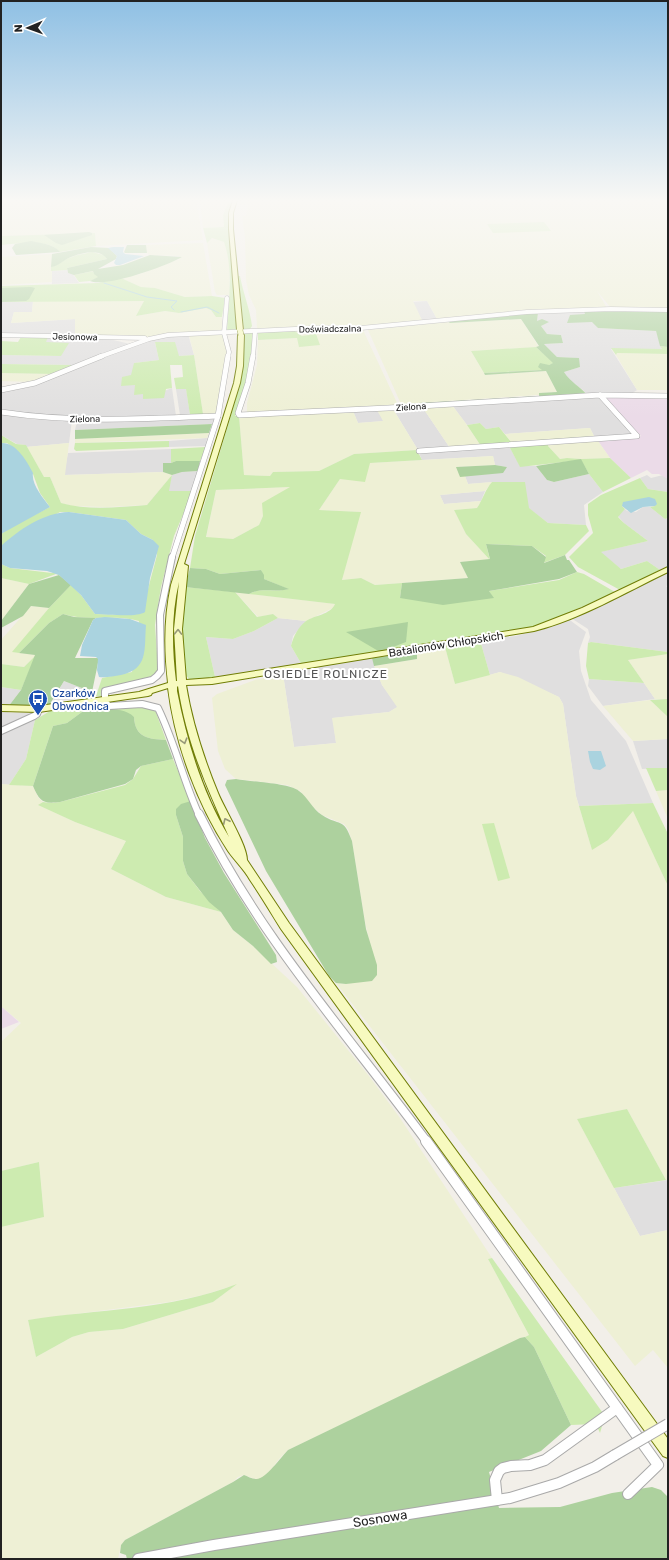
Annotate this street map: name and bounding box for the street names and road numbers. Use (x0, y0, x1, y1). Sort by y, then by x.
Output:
street label: Doświadczalna (299, 323, 361, 335)
street label: Jesionowa (52, 332, 98, 342)
street label: Zielona (395, 401, 427, 413)
street label: Zielona (70, 414, 100, 424)
street label: Batalionów Chłopskich (388, 629, 504, 660)
street label: Sosnowa (352, 1507, 408, 1530)

